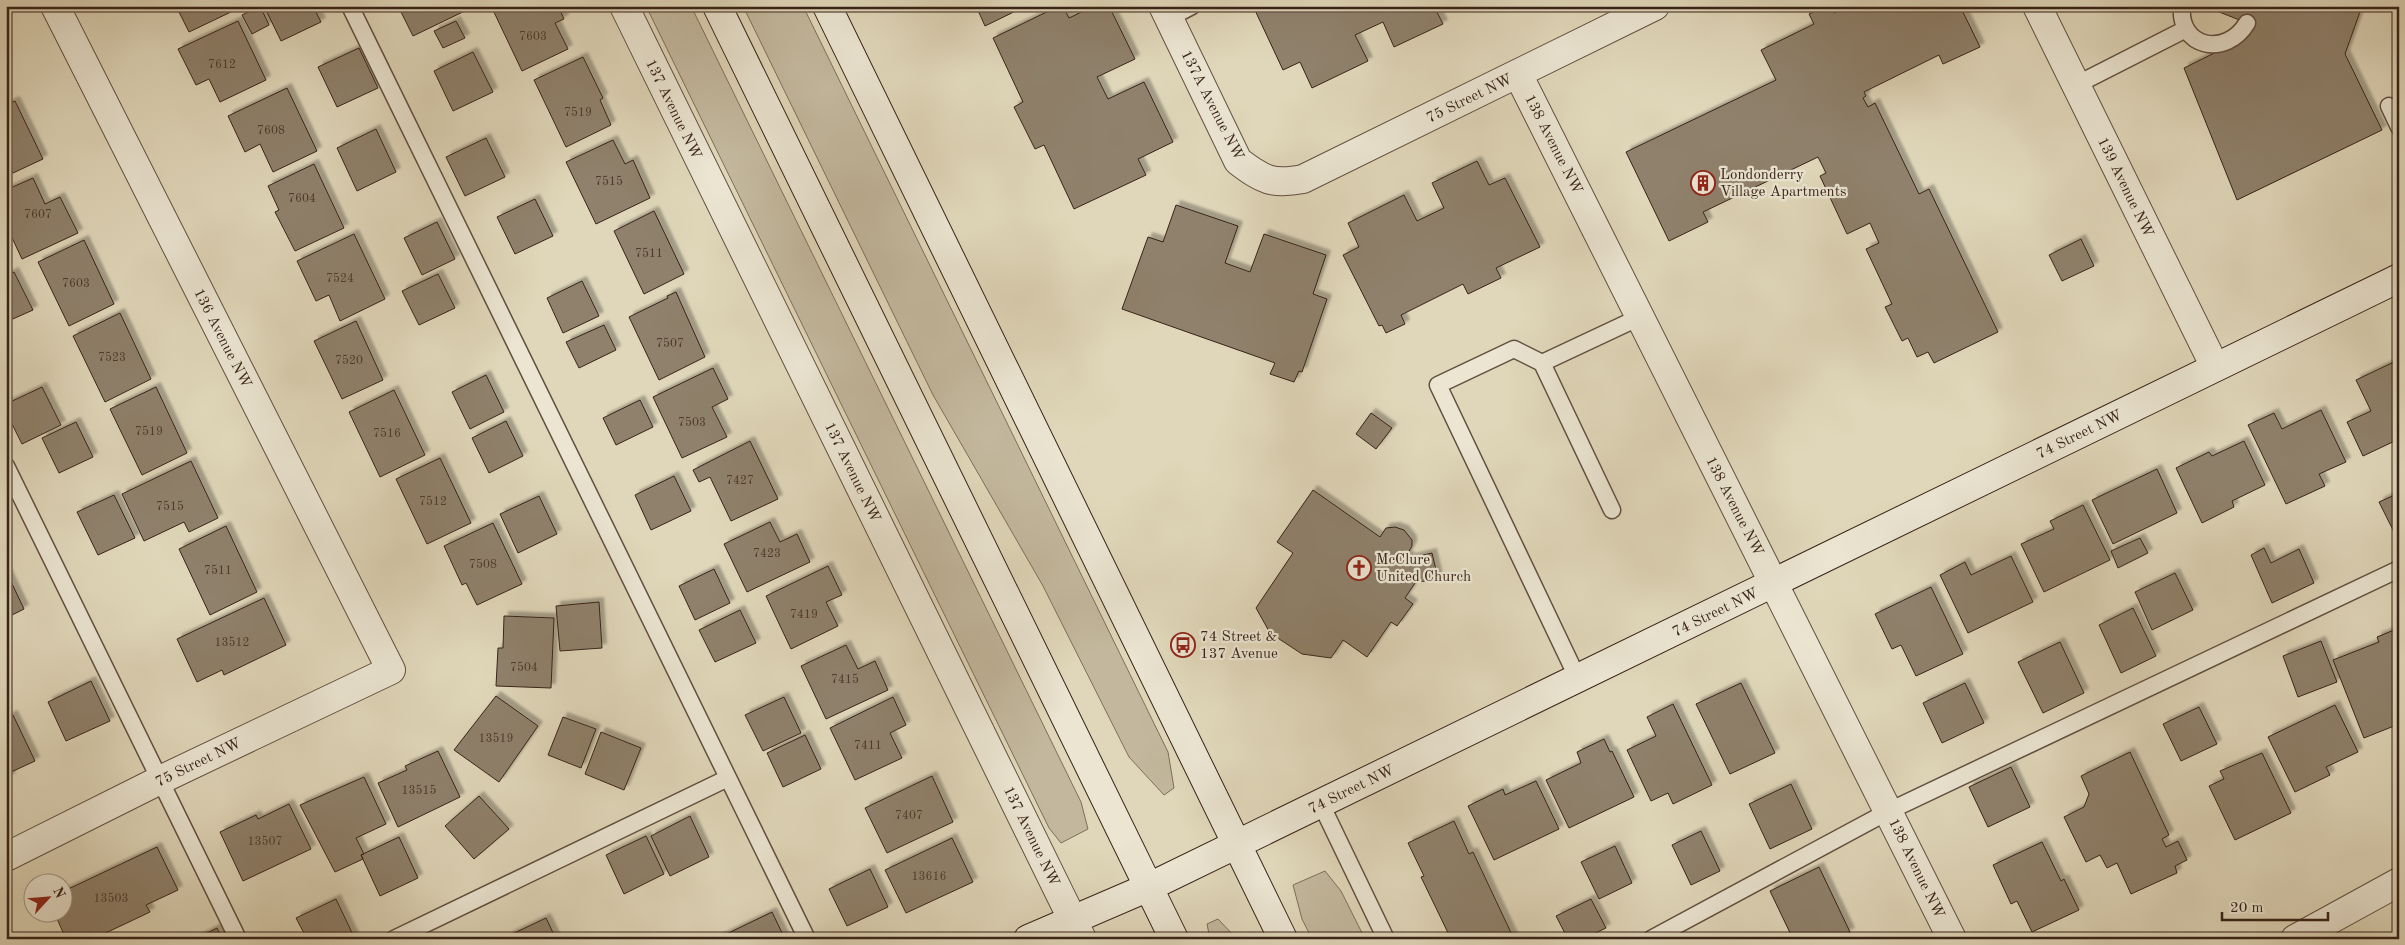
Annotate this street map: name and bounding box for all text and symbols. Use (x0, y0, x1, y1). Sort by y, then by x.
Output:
house number: 7603 (519, 31, 547, 43)
street label: 137A Avenue NW (1177, 48, 1246, 163)
street label: 137 Avenue NW (642, 57, 703, 162)
house number: 7612 (208, 59, 236, 71)
street label: 75 Street NW (1425, 72, 1515, 127)
street label: 138 Avenue NW (1521, 92, 1584, 197)
house number: 7519 (564, 106, 592, 119)
house number: 7608 (257, 125, 285, 137)
street label: 139 Avenue NW (2094, 135, 2155, 240)
place label: Londonderry Village Apartments (1720, 168, 1846, 200)
building icon: Londonderry Village Apartments (1690, 170, 1716, 196)
house number: 7515 (595, 175, 623, 188)
house number: 7604 (288, 193, 316, 205)
house number: 7607 (24, 209, 52, 221)
house number: 7511 (635, 247, 663, 260)
house number: 7524 (326, 272, 354, 285)
house number: 7603 (62, 278, 90, 290)
street label: 136 Avenue NW (190, 286, 253, 391)
house number: 7507 (656, 337, 684, 350)
house number: 7523 (98, 351, 126, 364)
house number: 7520 (335, 354, 363, 367)
street label: 74 Street NW (2035, 408, 2125, 463)
house number: 7503 (678, 416, 706, 429)
street label: 137 Avenue NW (821, 420, 882, 525)
house number: 7519 (135, 425, 163, 438)
house number: 7516 (373, 427, 401, 440)
street label: 138 Avenue NW (1702, 454, 1765, 559)
house number: 7427 (726, 475, 754, 487)
house number: 7512 (419, 495, 447, 508)
house number: 7515 (156, 500, 184, 513)
house number: 7423 (753, 548, 781, 560)
place label: McClure United Church (1376, 553, 1471, 585)
church icon: McClure United Church (1346, 555, 1372, 581)
house number: 7508 (469, 558, 497, 571)
house number: 7511 (204, 564, 232, 577)
street label: 74 Street NW (1671, 586, 1761, 641)
house number: 7419 (790, 609, 818, 621)
place label: 74 Street & 137 Avenue (1200, 630, 1278, 662)
bus stop icon: 74 Street & 137 Avenue (1170, 632, 1196, 658)
house number: 13512 (215, 636, 249, 649)
house number: 7504 (510, 661, 538, 674)
house number: 7415 (831, 673, 859, 686)
house number: 13519 (479, 732, 513, 745)
street label: 75 Street NW (154, 736, 244, 791)
house number: 7411 (854, 740, 882, 752)
street label: 74 Street NW (1307, 763, 1397, 818)
house number: 13515 (402, 784, 436, 797)
street label: 137 Avenue NW (1000, 784, 1061, 889)
house number: 7407 (895, 810, 923, 822)
street label: 138 Avenue NW (1885, 816, 1946, 921)
house number: 13507 (248, 835, 282, 848)
house number: 13616 (912, 871, 946, 883)
north arrow (22, 872, 72, 922)
text: N (50, 885, 68, 901)
scale bar (2222, 890, 2329, 922)
house number: 13503 (94, 892, 128, 905)
text: 20 m (2230, 901, 2264, 916)

